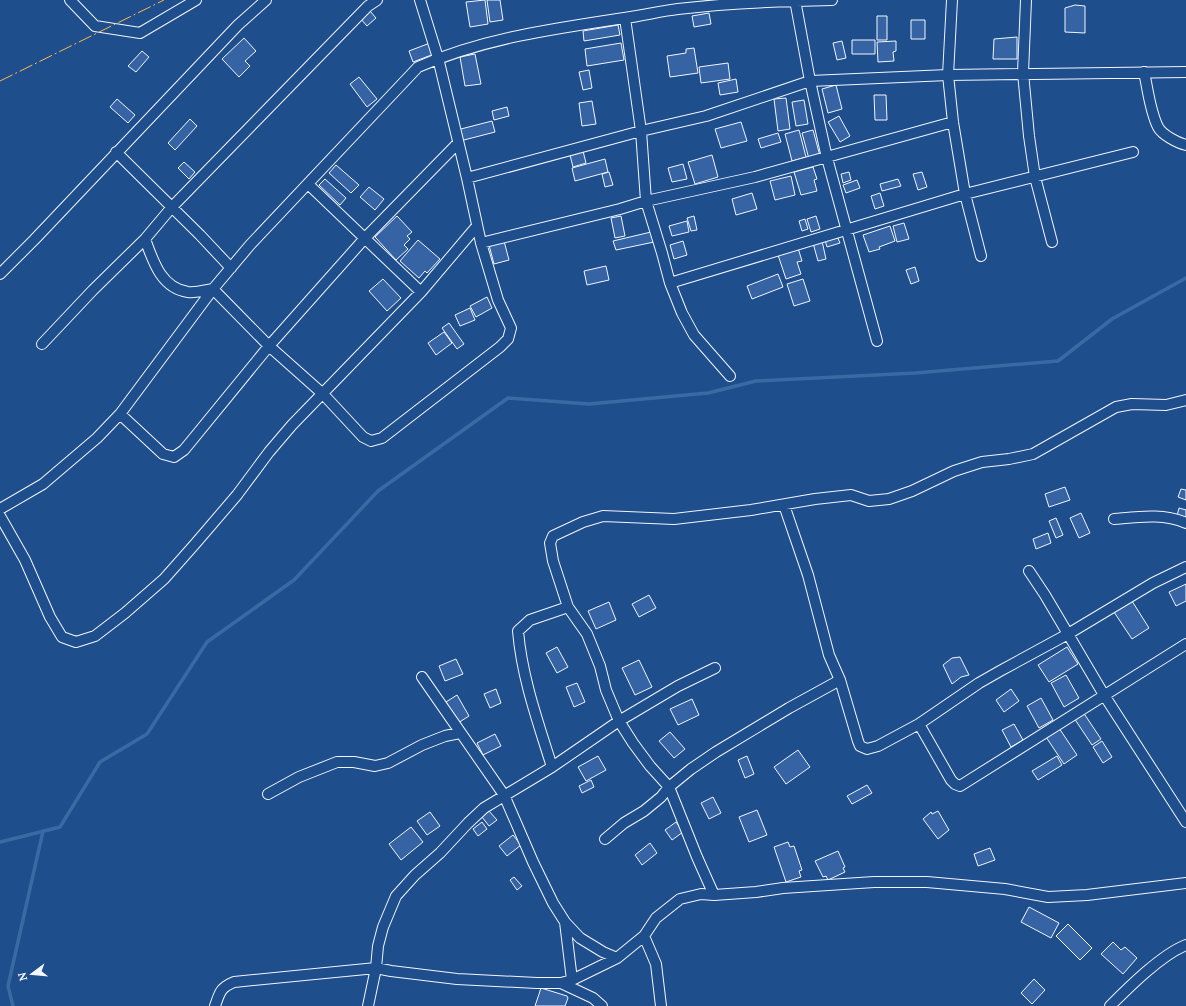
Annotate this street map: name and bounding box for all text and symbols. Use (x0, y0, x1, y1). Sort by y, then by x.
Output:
north arrow (12, 954, 52, 994)
text: N (14, 970, 30, 983)

